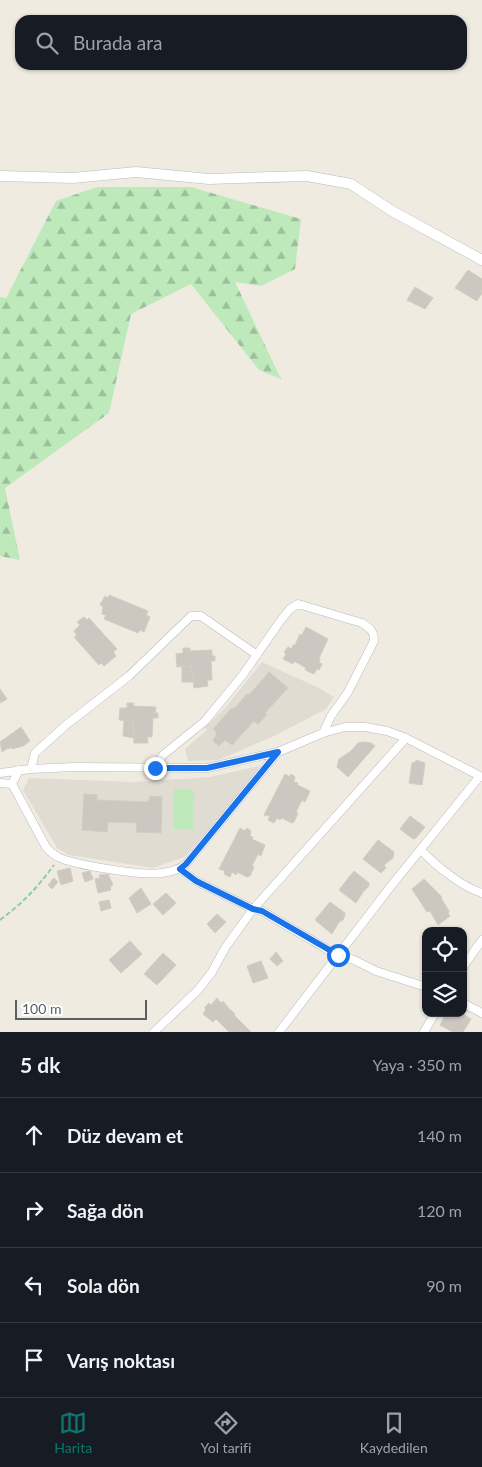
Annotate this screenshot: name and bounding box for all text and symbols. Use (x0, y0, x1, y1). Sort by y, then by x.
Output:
search box (15, 15, 467, 70)
icon: search (33, 29, 61, 57)
text: Burada ara (73, 31, 162, 54)
route end (144, 757, 167, 780)
map controls (422, 927, 467, 1017)
button: locate (422, 927, 467, 972)
route start (327, 944, 350, 967)
button: layers (422, 972, 467, 1017)
scale bar (15, 997, 148, 1020)
text: 100 m (22, 1000, 61, 1017)
text: 5 dk (20, 1052, 60, 1077)
text: Yaya · 350 m (373, 1055, 462, 1074)
icon: ahead (20, 1121, 48, 1149)
text: Düz devam et (67, 1124, 183, 1147)
text: 140 m (417, 1126, 462, 1145)
icon: right (20, 1196, 48, 1224)
text: Sağa dön (67, 1199, 144, 1222)
text: 120 m (417, 1201, 462, 1220)
icon: left (20, 1271, 48, 1299)
text: Sola dön (67, 1274, 140, 1297)
text: 90 m (426, 1276, 462, 1295)
icon: arrive (20, 1346, 48, 1374)
text: Varış noktası (67, 1349, 175, 1372)
tab: Harita (54, 1409, 92, 1456)
tab: Yol tarifi (201, 1409, 251, 1456)
tab: Kaydedilen (360, 1409, 428, 1456)

